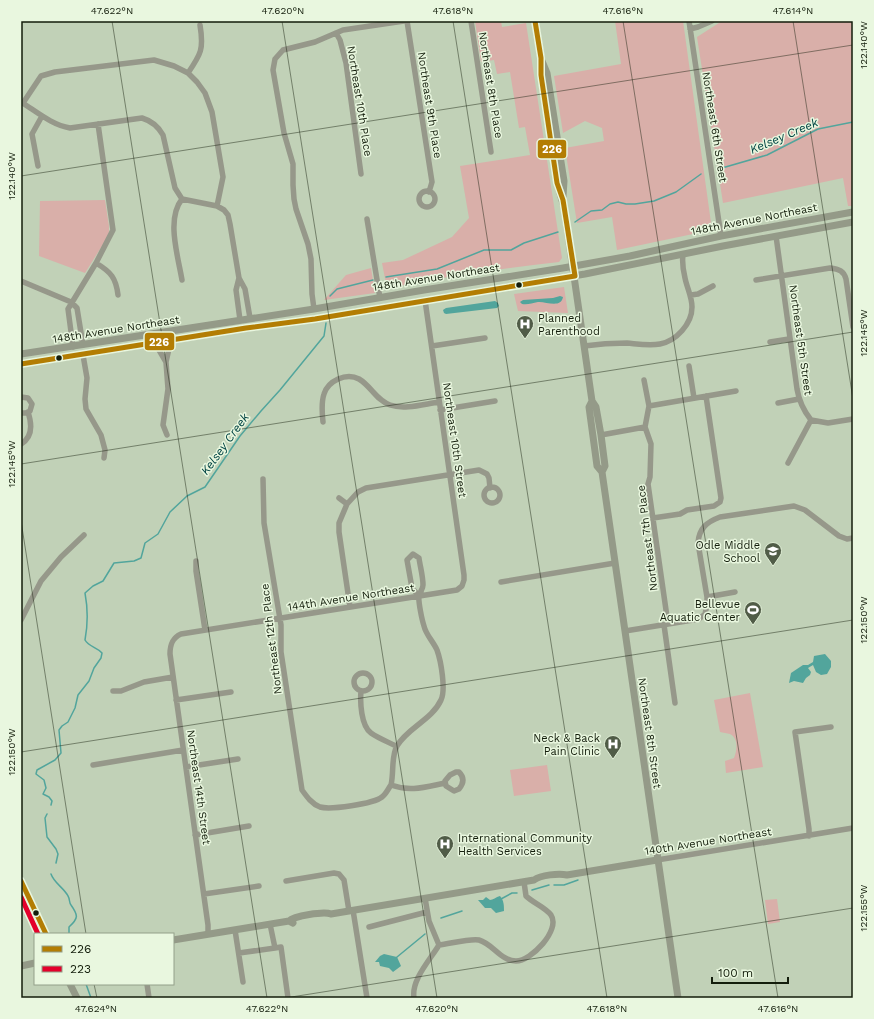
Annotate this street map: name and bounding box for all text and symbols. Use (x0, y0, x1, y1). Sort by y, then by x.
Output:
text: 47.622°N (91, 5, 133, 16)
text: 47.620°N (262, 5, 304, 16)
text: 47.618°N (433, 5, 473, 16)
text: 47.616°N (603, 5, 643, 16)
text: 47.614°N (773, 5, 813, 16)
text: 122.140°W (858, 21, 869, 69)
street label: Northeast 8th Place (476, 31, 505, 139)
street label: Northeast 10th Place (344, 45, 375, 157)
street label: Northeast 9th Place (415, 51, 444, 159)
street label: Northeast 6th Street (699, 71, 730, 184)
water label: Kelsey Creek (748, 115, 821, 157)
line badge: 226 (537, 139, 567, 159)
text: 226 (542, 143, 562, 156)
text: 122.140°W (6, 152, 17, 200)
street label: 148th Avenue Northeast (690, 201, 819, 238)
street label: 148th Avenue Northeast (372, 261, 501, 294)
unlabelled marker (514, 280, 524, 290)
street label: Northeast 5th Street (786, 284, 815, 397)
text: 122.145°W (858, 309, 869, 357)
place label: Planned Parenthood (538, 312, 600, 338)
street label: 148th Avenue Northeast (52, 313, 181, 346)
hospital icon: Planned Parenthood (515, 314, 535, 339)
line badge: 226 (144, 332, 175, 351)
text: 226 (149, 336, 169, 349)
unlabelled marker (54, 353, 64, 363)
street label: Northeast 10th Street (440, 382, 469, 499)
water label: Kelsey Creek (198, 410, 252, 478)
text: 122.145°W (6, 440, 17, 488)
street label: Northeast 7th Place (635, 484, 660, 592)
place label: Odle Middle School (696, 539, 761, 565)
school or university icon: Odle Middle School (763, 541, 783, 566)
street label: 144th Avenue Northeast (287, 581, 416, 614)
street label: Northeast 12th Place (258, 583, 285, 695)
text: 122.150°W (858, 596, 869, 644)
place label: Bellevue Aquatic Center (660, 598, 741, 624)
sports icon: Bellevue Aquatic Center (743, 600, 763, 625)
street label: Northeast 8th Street (635, 677, 664, 790)
text: 122.150°W (6, 728, 17, 776)
street label: Northeast 14th Street (184, 729, 213, 846)
place label: Neck & Back Pain Clinic (533, 732, 600, 758)
hospital icon: Neck & Back Pain Clinic (603, 734, 623, 759)
street label: 140th Avenue Northeast (644, 825, 773, 858)
place label: International Community Health Services (458, 832, 592, 858)
hospital icon: International Community Health Services (435, 834, 455, 859)
text: 122.155°W (858, 884, 869, 931)
unlabelled marker (31, 908, 41, 918)
legend (34, 933, 174, 985)
text: 226 (70, 942, 91, 956)
scale bar (712, 959, 788, 985)
text: 223 (70, 962, 91, 976)
text: 100 m (718, 966, 753, 980)
text: 47.624°N (75, 1003, 117, 1014)
text: 47.622°N (246, 1003, 288, 1014)
text: 47.620°N (416, 1003, 458, 1014)
text: 47.618°N (587, 1003, 627, 1014)
text: 47.616°N (758, 1003, 798, 1014)

